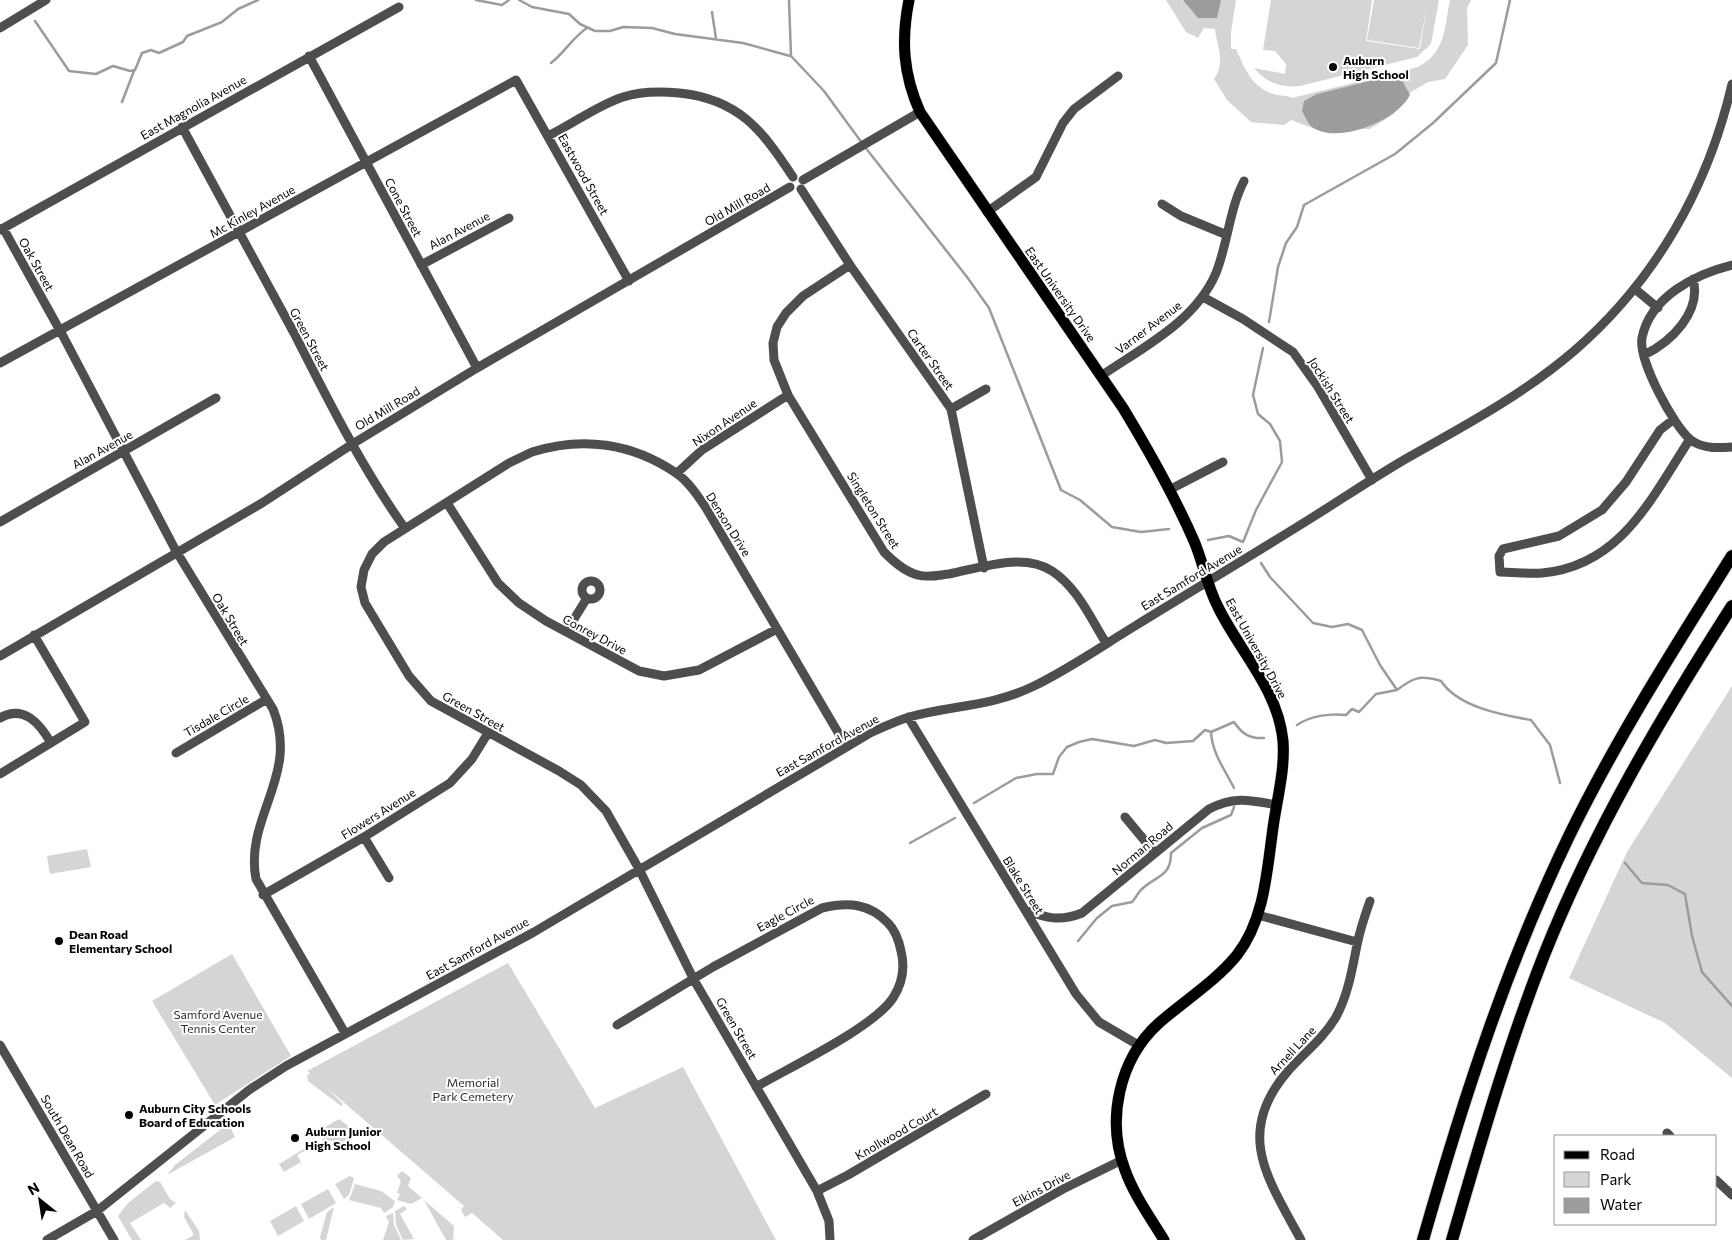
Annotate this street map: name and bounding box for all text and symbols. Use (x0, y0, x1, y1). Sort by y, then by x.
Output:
place label: Auburn High School (1343, 53, 1409, 81)
marker: Auburn High School (1327, 61, 1339, 73)
street label: East Magnolia Avenue (138, 72, 248, 142)
street label: Eastwood Street (556, 131, 612, 217)
street label: Cone Street (383, 175, 425, 239)
street label: Old Mill Road (702, 180, 772, 228)
street label: Mc Kinley Avenue (207, 182, 297, 240)
street label: Alan Avenue (426, 208, 492, 252)
street label: Oak Street (17, 235, 57, 293)
street label: East University Drive (1023, 244, 1099, 344)
street label: Varner Avenue (1112, 298, 1184, 356)
street label: Green Street (288, 305, 332, 373)
street label: Carter Street (905, 326, 957, 392)
street label: Jockish Street (1305, 355, 1358, 426)
street label: Old Mill Road (352, 383, 422, 433)
street label: Nixon Avenue (689, 395, 759, 449)
street label: Alan Avenue (69, 427, 135, 471)
street label: Singleton Street (845, 469, 903, 551)
street label: Denson Drive (704, 489, 754, 559)
street label: East Samford Avenue (1138, 541, 1244, 613)
street label: Oak Street (210, 590, 252, 648)
street label: East University Drive (1224, 595, 1290, 701)
street label: Conrey Drive (561, 611, 629, 657)
street label: Green Street (440, 688, 508, 734)
street label: Tisdale Circle (181, 691, 251, 739)
street label: East Samford Avenue (773, 711, 881, 779)
street label: Flowers Avenue (338, 785, 418, 841)
street label: Norman Road (1109, 819, 1175, 877)
street label: Blake Street (1001, 853, 1047, 917)
street label: Eagle Circle (754, 892, 816, 934)
street label: East Samford Avenue (423, 914, 531, 982)
place label: Dean Road Elementary School (69, 927, 172, 955)
marker: Dean Road Elementary School (53, 935, 65, 947)
street label: Green Street (714, 995, 760, 1062)
park label: Samford Avenue Tennis Center (173, 1007, 263, 1035)
street label: Arnell Lane (1266, 1023, 1318, 1077)
park label: Memorial Park Cemetery (433, 1075, 513, 1103)
street label: South Dean Road (39, 1092, 98, 1180)
place label: Auburn City Schools Board of Education (139, 1101, 252, 1129)
street label: Knollwood Court (852, 1104, 940, 1162)
marker: Auburn City Schools Board of Education (123, 1109, 135, 1121)
place label: Auburn Junior High School (305, 1124, 382, 1152)
marker: Auburn Junior High School (289, 1132, 301, 1144)
legend (1554, 1135, 1717, 1225)
text: Road (1600, 1145, 1635, 1163)
street label: Elkins Drive (1010, 1167, 1072, 1209)
text: Park (1600, 1170, 1631, 1188)
north arrow (15, 1175, 65, 1225)
text: N (24, 1178, 42, 1198)
text: Water (1600, 1195, 1642, 1213)

